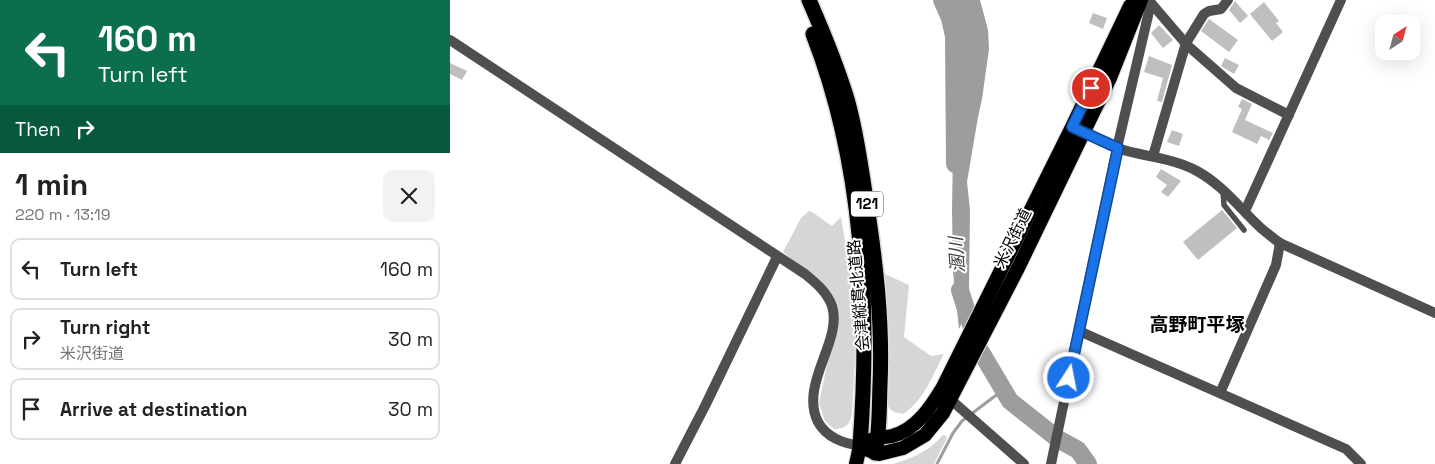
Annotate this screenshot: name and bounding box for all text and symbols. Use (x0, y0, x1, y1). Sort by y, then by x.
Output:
north arrow (1375, 15, 1420, 60)
map controls (1375, 15, 1420, 60)
text: 160 m (98, 17, 197, 61)
icon: left (15, 20, 80, 85)
text: Turn left (98, 60, 188, 88)
pin (1070, 67, 1112, 109)
icon: arrive (1077, 74, 1105, 102)
icon: right (71, 115, 99, 143)
text: Then (15, 117, 61, 142)
text: 1 min (15, 165, 88, 204)
button: close (383, 170, 435, 222)
road number: 121 (851, 192, 883, 216)
text: 220 m · 13:19 (15, 204, 111, 225)
street label: 米沢街道 (989, 205, 1036, 272)
water label: 溷川 (944, 234, 969, 274)
street label: 会津縦貫北道路 (843, 238, 874, 352)
icon: left (17, 255, 45, 283)
text: Turn left (60, 257, 138, 282)
text: 160 m (380, 257, 433, 282)
district label: 高野町平塚 (1149, 312, 1245, 337)
text: Turn right (60, 315, 150, 340)
icon: right (17, 325, 45, 353)
text: 30 m (388, 327, 433, 352)
text: 米沢街道 (60, 343, 124, 364)
position arrow (1042, 351, 1094, 403)
icon: arrive (17, 395, 45, 423)
text: Arrive at destination (60, 397, 248, 422)
text: 30 m (388, 397, 433, 422)

